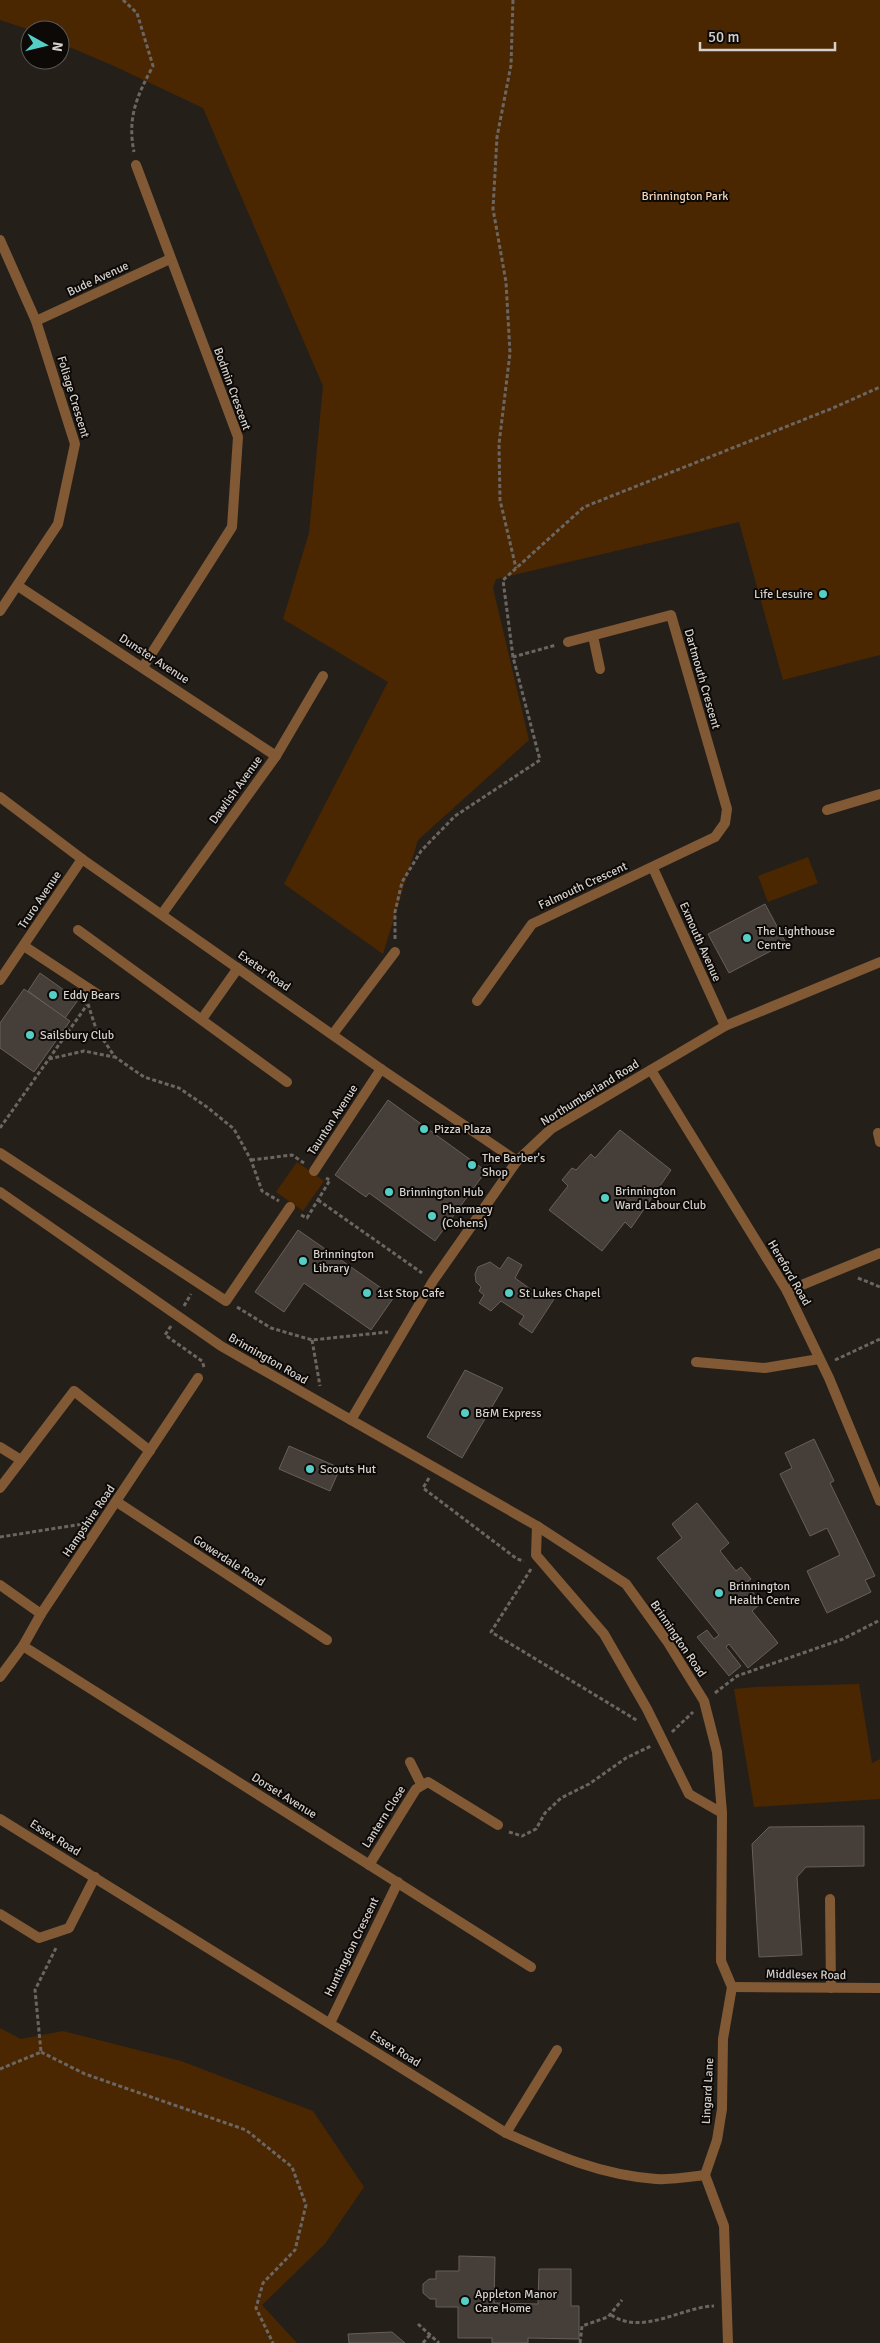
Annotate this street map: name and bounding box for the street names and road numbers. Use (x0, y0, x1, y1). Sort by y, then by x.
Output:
street label: Bude Avenue (65, 258, 131, 300)
street label: Bodmin Crescent (210, 346, 254, 432)
street label: Foliage Crescent (53, 354, 93, 440)
street label: Dartmouth Crescent (681, 627, 723, 731)
street label: Dunster Avenue (116, 631, 192, 687)
street label: Dawlish Avenue (206, 753, 266, 827)
street label: Falmouth Crescent (536, 859, 630, 913)
street label: Truro Avenue (15, 868, 65, 932)
street label: Exmouth Avenue (676, 900, 724, 984)
street label: Exeter Road (235, 947, 293, 995)
street label: Northumberland Road (538, 1057, 642, 1129)
street label: Taunton Avenue (305, 1082, 361, 1158)
street label: Hereford Road (764, 1237, 814, 1309)
street label: Brinnington Road (226, 1330, 310, 1388)
street label: Hampshire Road (59, 1482, 119, 1560)
street label: Gowerdale Road (190, 1532, 268, 1590)
street label: Brinnington Road (647, 1598, 709, 1680)
street label: Dorset Avenue (249, 1770, 319, 1822)
street label: Lantern Close (359, 1783, 409, 1851)
street label: Essex Road (27, 1816, 83, 1860)
street label: Huntingdon Crescent (321, 1895, 383, 1999)
street label: Middlesex Road (766, 1967, 846, 1983)
street label: Essex Road (367, 2027, 423, 2071)
street label: Lingard Lane (699, 2057, 717, 2125)

